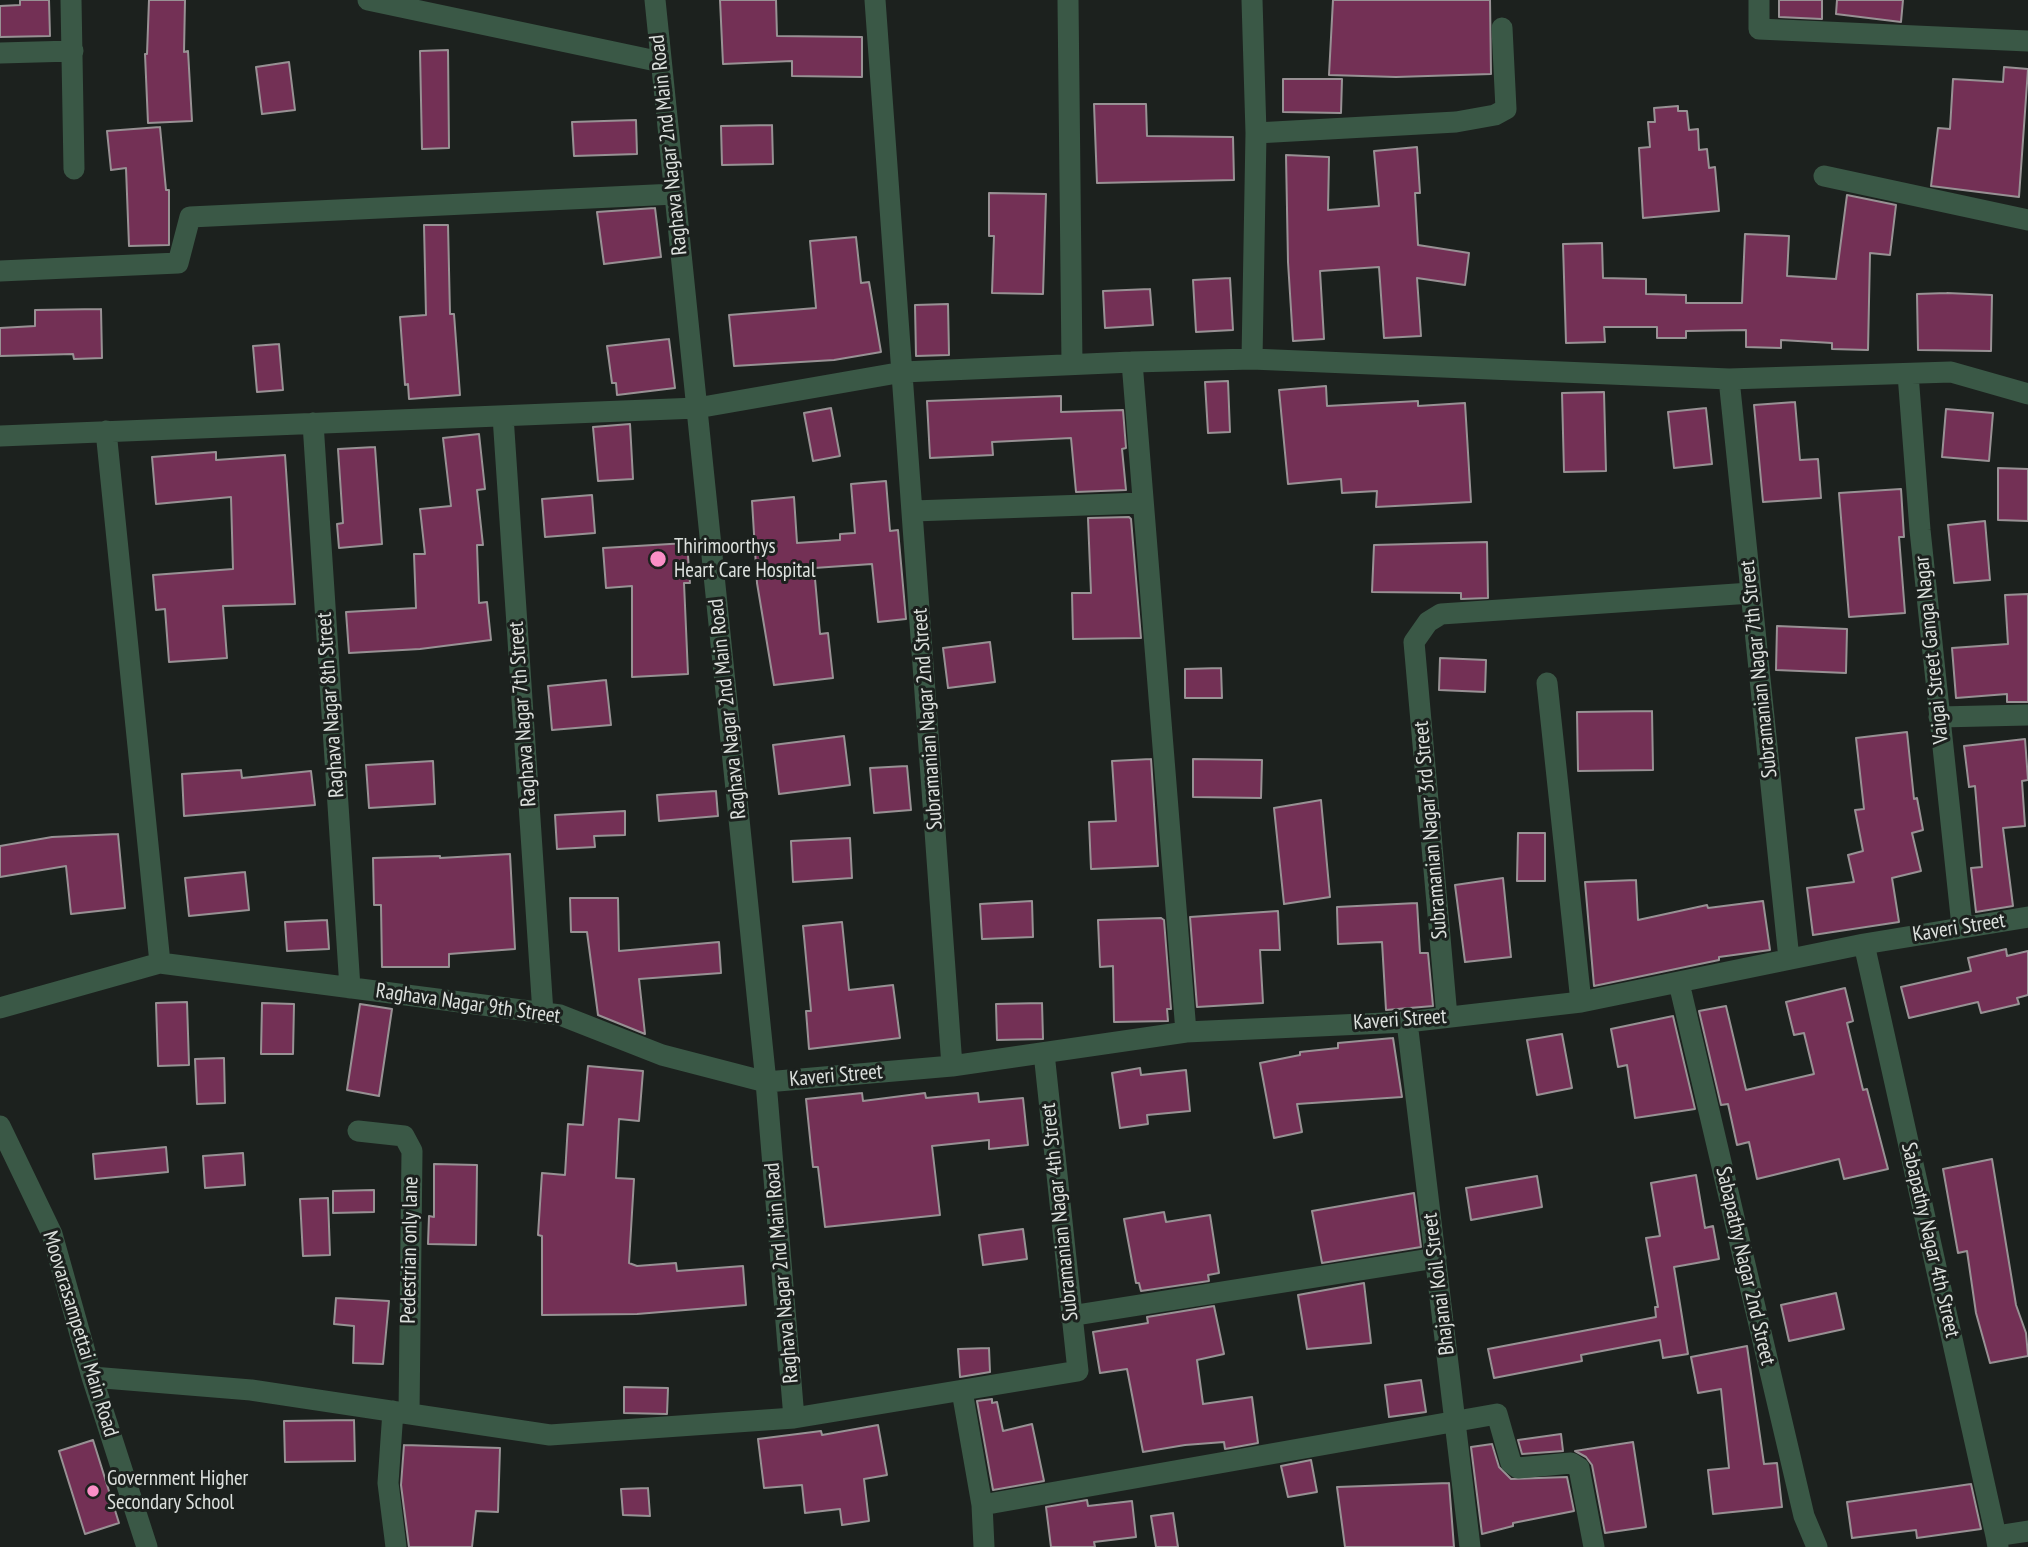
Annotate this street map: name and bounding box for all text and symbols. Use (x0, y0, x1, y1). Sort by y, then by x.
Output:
street label: Raghava Nagar 2nd Main Road (645, 33, 693, 257)
place label: Thirimoorthys Heart Care Hospital (674, 534, 816, 584)
marker: Thirimoorthys Heart Care Hospital (648, 549, 668, 569)
street label: Vaigai Street Ganga Nagar (1910, 555, 1954, 745)
street label: Subramanian Nagar 7th Street (1735, 559, 1783, 779)
street label: Raghava Nagar 2nd Main Road (704, 597, 752, 821)
street label: Subramanian Nagar 2nd Street (908, 607, 948, 831)
street label: Raghava Nagar 8th Street (312, 611, 350, 799)
street label: Raghava Nagar 7th Street (504, 620, 542, 808)
street label: Subramanian Nagar 3rd Street (1409, 720, 1453, 940)
street label: Kaveri Street (1911, 908, 2007, 948)
street label: Raghava Nagar 9th Street (374, 979, 562, 1029)
street label: Kaveri Street (1353, 1004, 1447, 1036)
street label: Kaveri Street (788, 1059, 884, 1093)
street label: Subramanian Nagar 4th Street (1036, 1102, 1084, 1322)
street label: Sabapathy Nagar 4th Street (1895, 1140, 1965, 1340)
street label: Raghava Nagar 2nd Main Road (760, 1162, 804, 1384)
street label: Sabapathy Nagar 2nd Street (1710, 1164, 1780, 1368)
street label: Pedestrian only lane (396, 1176, 424, 1324)
street label: Bhajanai Koil Street (1418, 1211, 1460, 1357)
street label: Moovarasampettai Main Road (37, 1228, 123, 1440)
place label: Government Higher Secondary School (107, 1466, 248, 1516)
marker: Government Higher Secondary School (85, 1483, 101, 1499)

